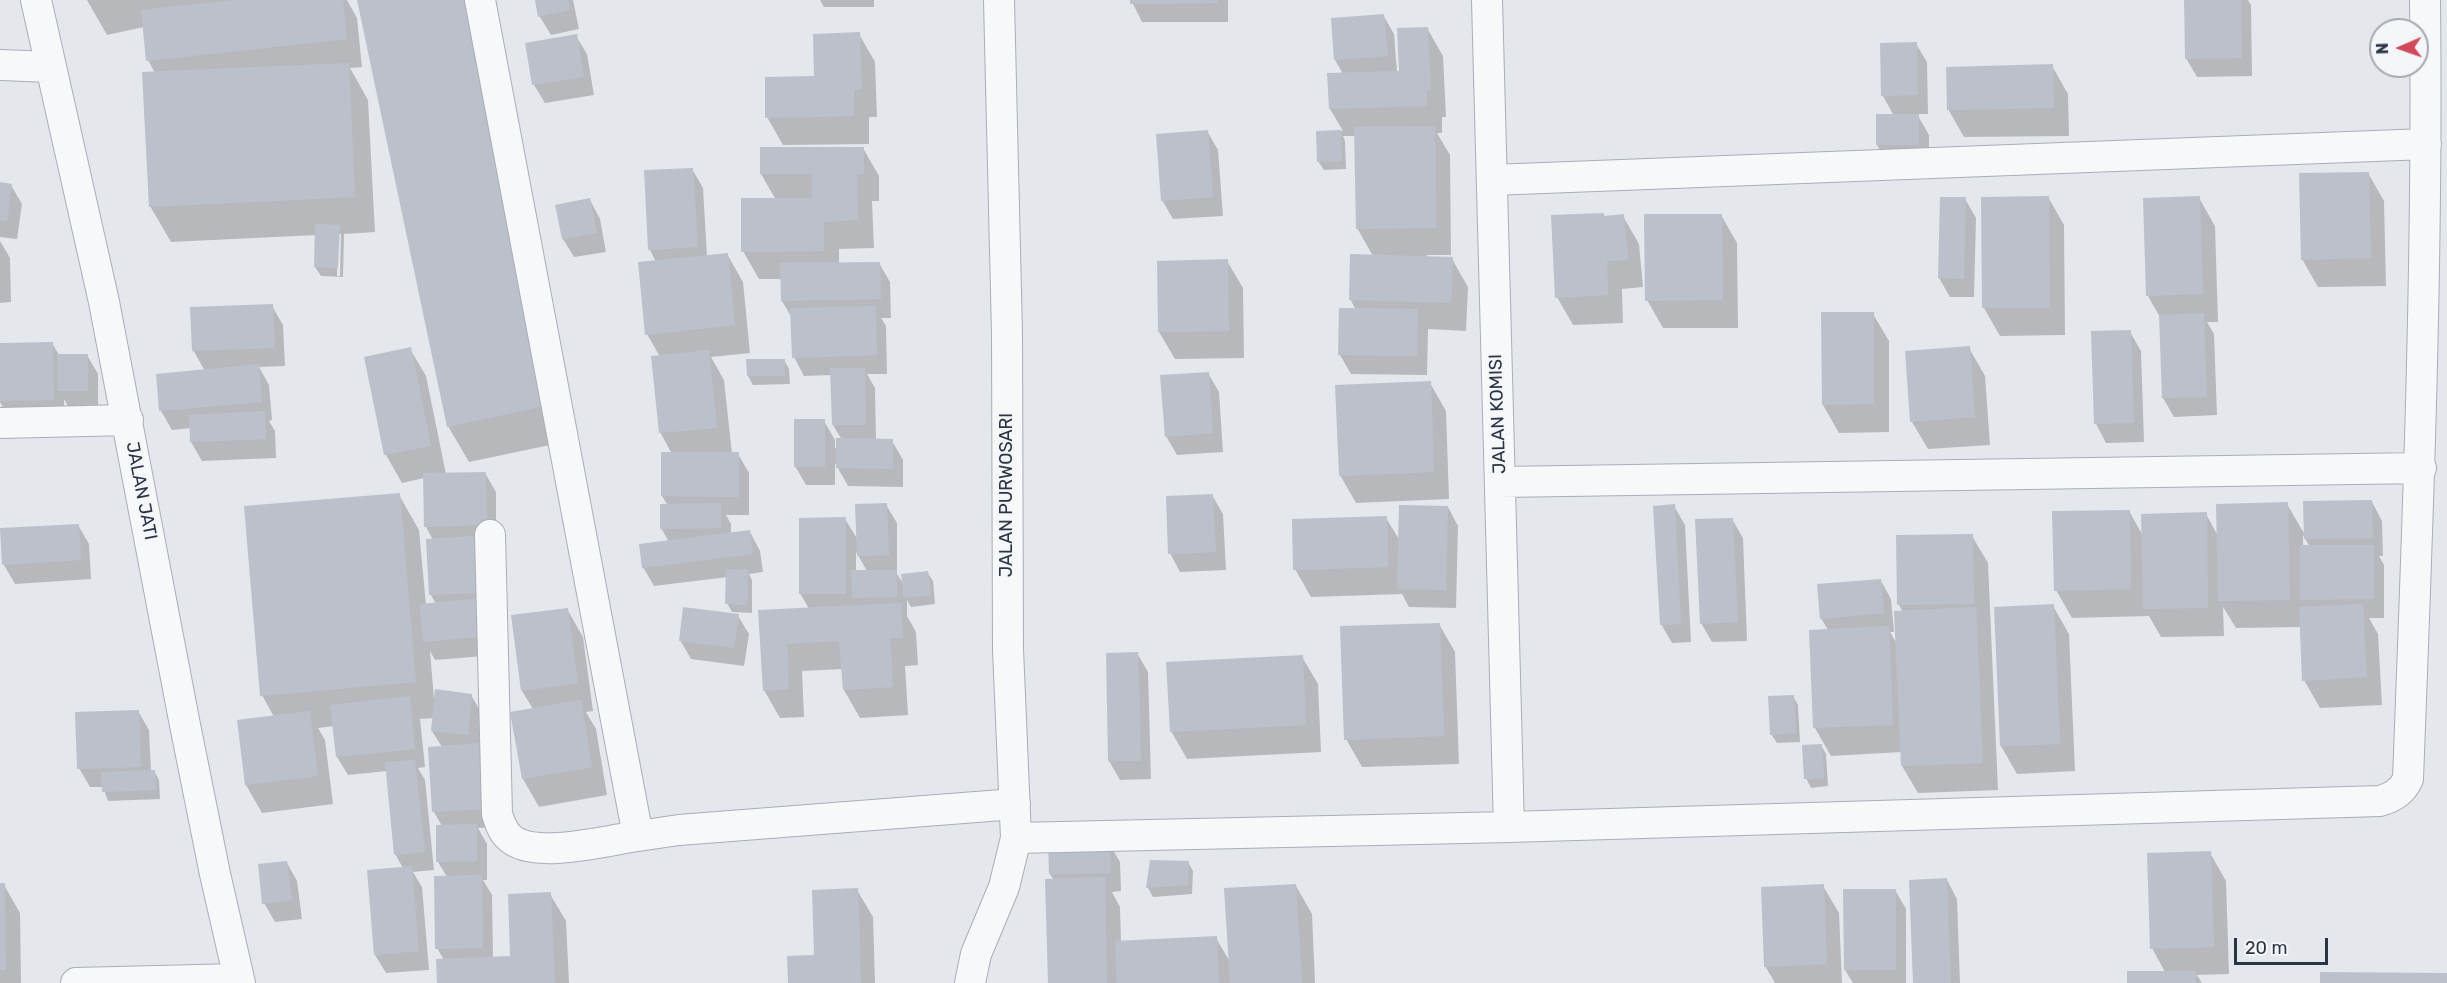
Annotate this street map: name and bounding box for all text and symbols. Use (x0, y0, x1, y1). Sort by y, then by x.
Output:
north arrow (2369, 18, 2429, 78)
text: N (2373, 42, 2392, 55)
street label: JALAN KOMISI (1485, 354, 1511, 474)
street label: JALAN PURWOSARI (996, 413, 1018, 577)
street label: JALAN JATI (121, 440, 161, 542)
scale bar (2237, 926, 2332, 964)
text: 20 m (2245, 937, 2287, 959)

